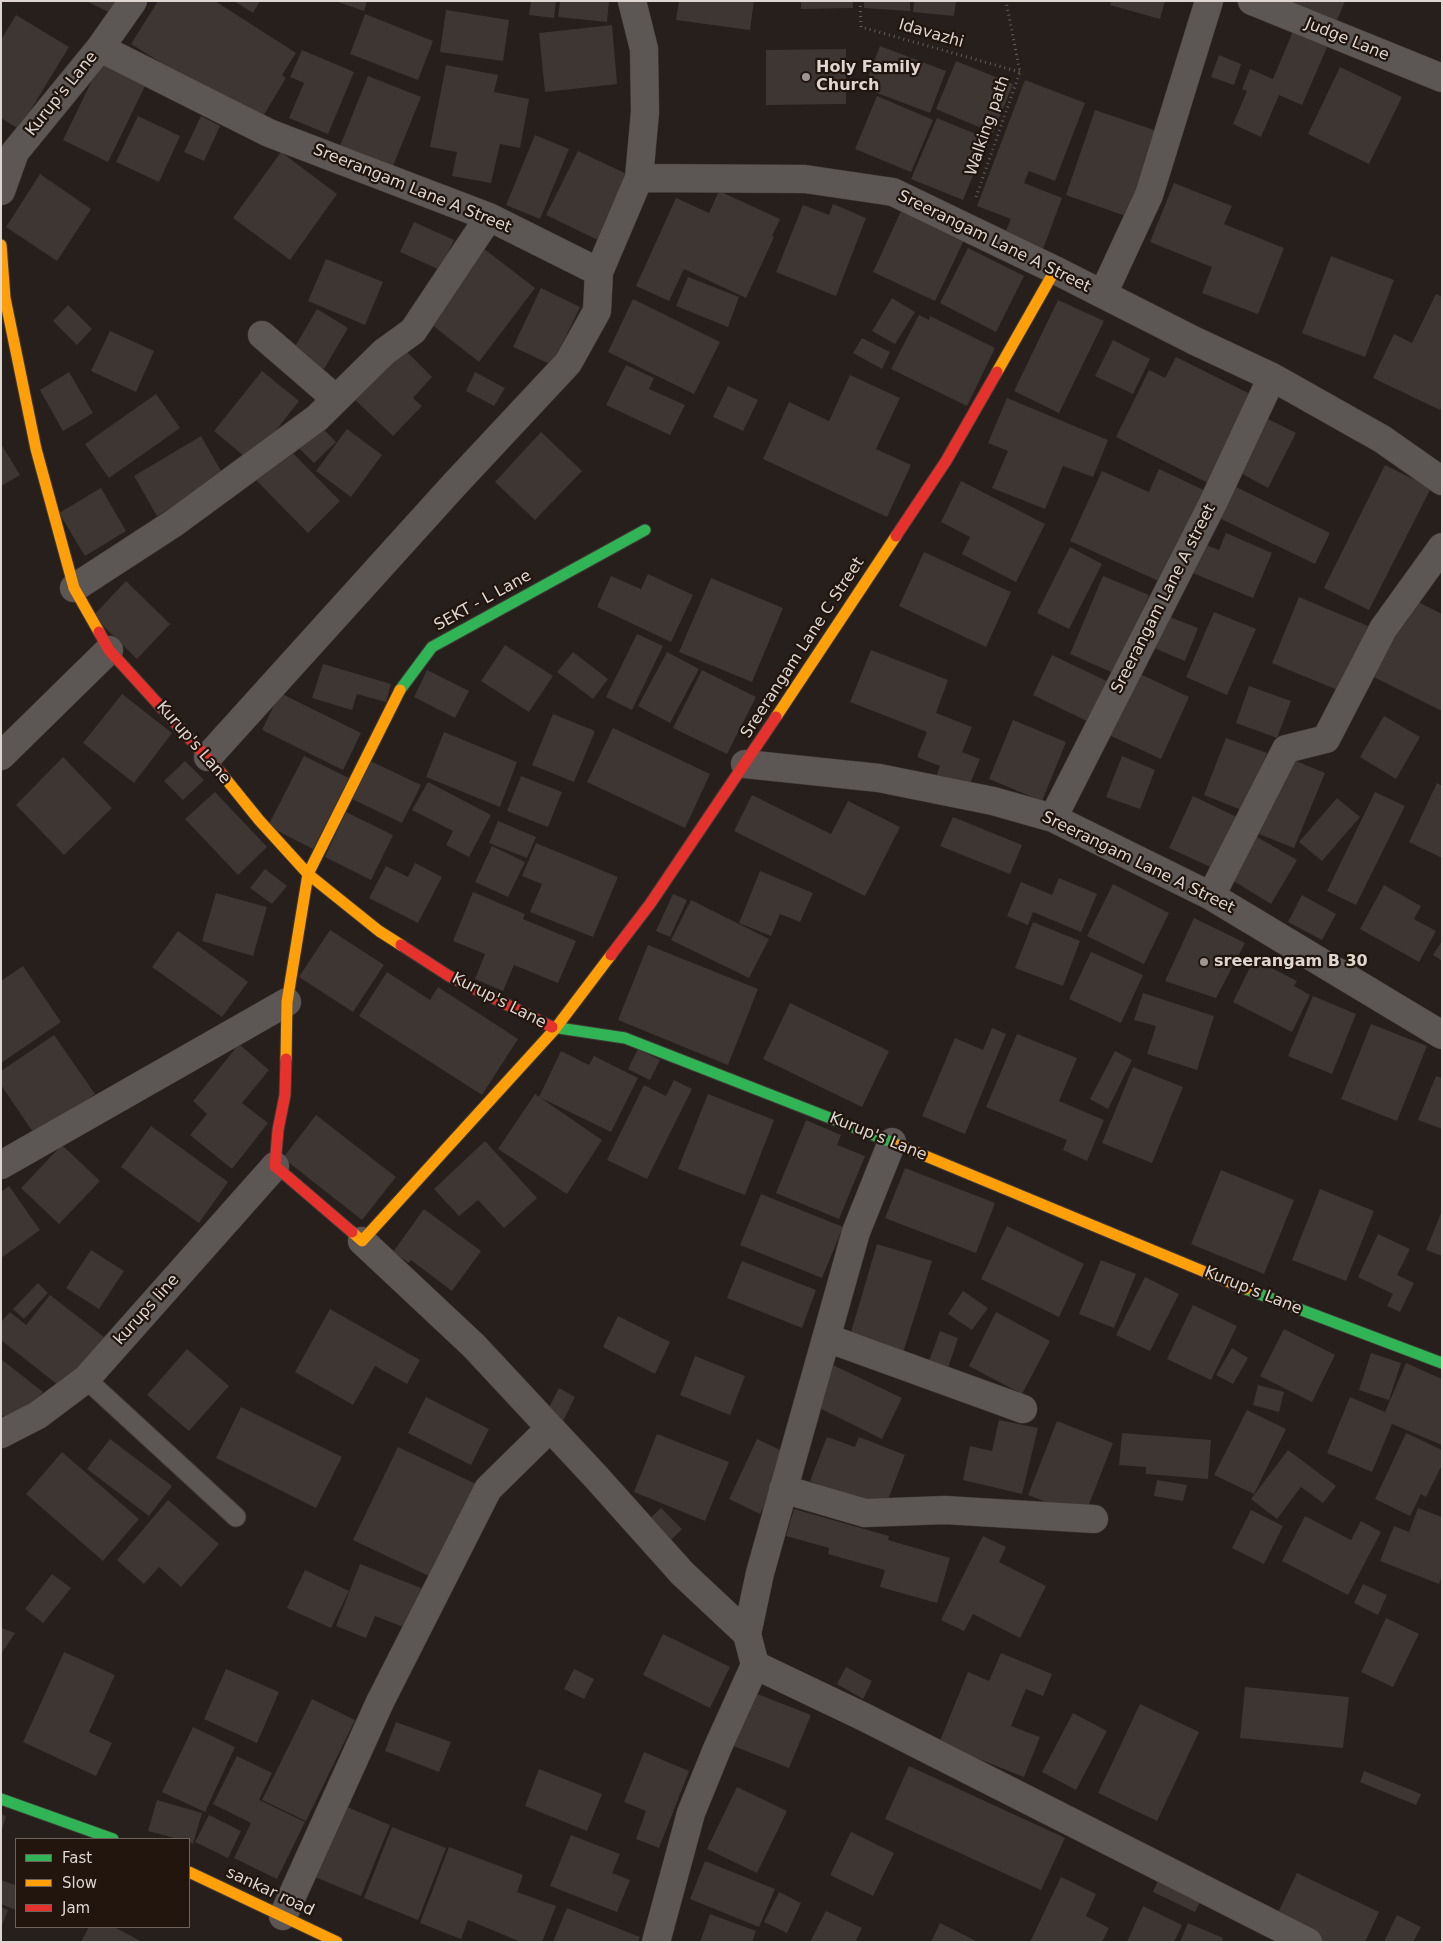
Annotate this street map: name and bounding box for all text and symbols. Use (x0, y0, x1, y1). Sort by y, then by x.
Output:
street label: Judge Lane (1302, 14, 1392, 66)
street label: Idavazhi (896, 16, 966, 52)
street label: Kurup's Lane (22, 48, 102, 140)
place label: Holy Family Church (816, 58, 921, 96)
marker: Holy Family Church (800, 71, 812, 83)
street label: Walking path (962, 73, 1014, 179)
street label: Sreerangam Lane A Street (310, 140, 514, 238)
street label: Sreerangam Lane A Street (895, 187, 1093, 297)
street label: Sreerangam Lane A street (1108, 501, 1220, 697)
street label: Sreerangam Lane C Street (737, 554, 869, 742)
street label: SEKT - L Lane (431, 566, 535, 636)
street label: Kurup's Lane (152, 698, 234, 788)
street label: Sreerangam Lane A Street (1039, 808, 1237, 918)
place label: sreerangam B 30 (1214, 952, 1368, 972)
marker: sreerangam B 30 (1198, 956, 1210, 968)
street label: Kurup's Lane (449, 969, 549, 1033)
street label: Kurup's Lane (827, 1109, 929, 1165)
street label: Kurup's Lane (1202, 1263, 1304, 1319)
street label: kurups line (110, 1271, 184, 1349)
legend (15, 1838, 190, 1928)
text: Fast (62, 1849, 92, 1867)
street label: sankar road (223, 1863, 317, 1921)
text: Slow (62, 1874, 97, 1892)
text: Jam (62, 1899, 90, 1917)

